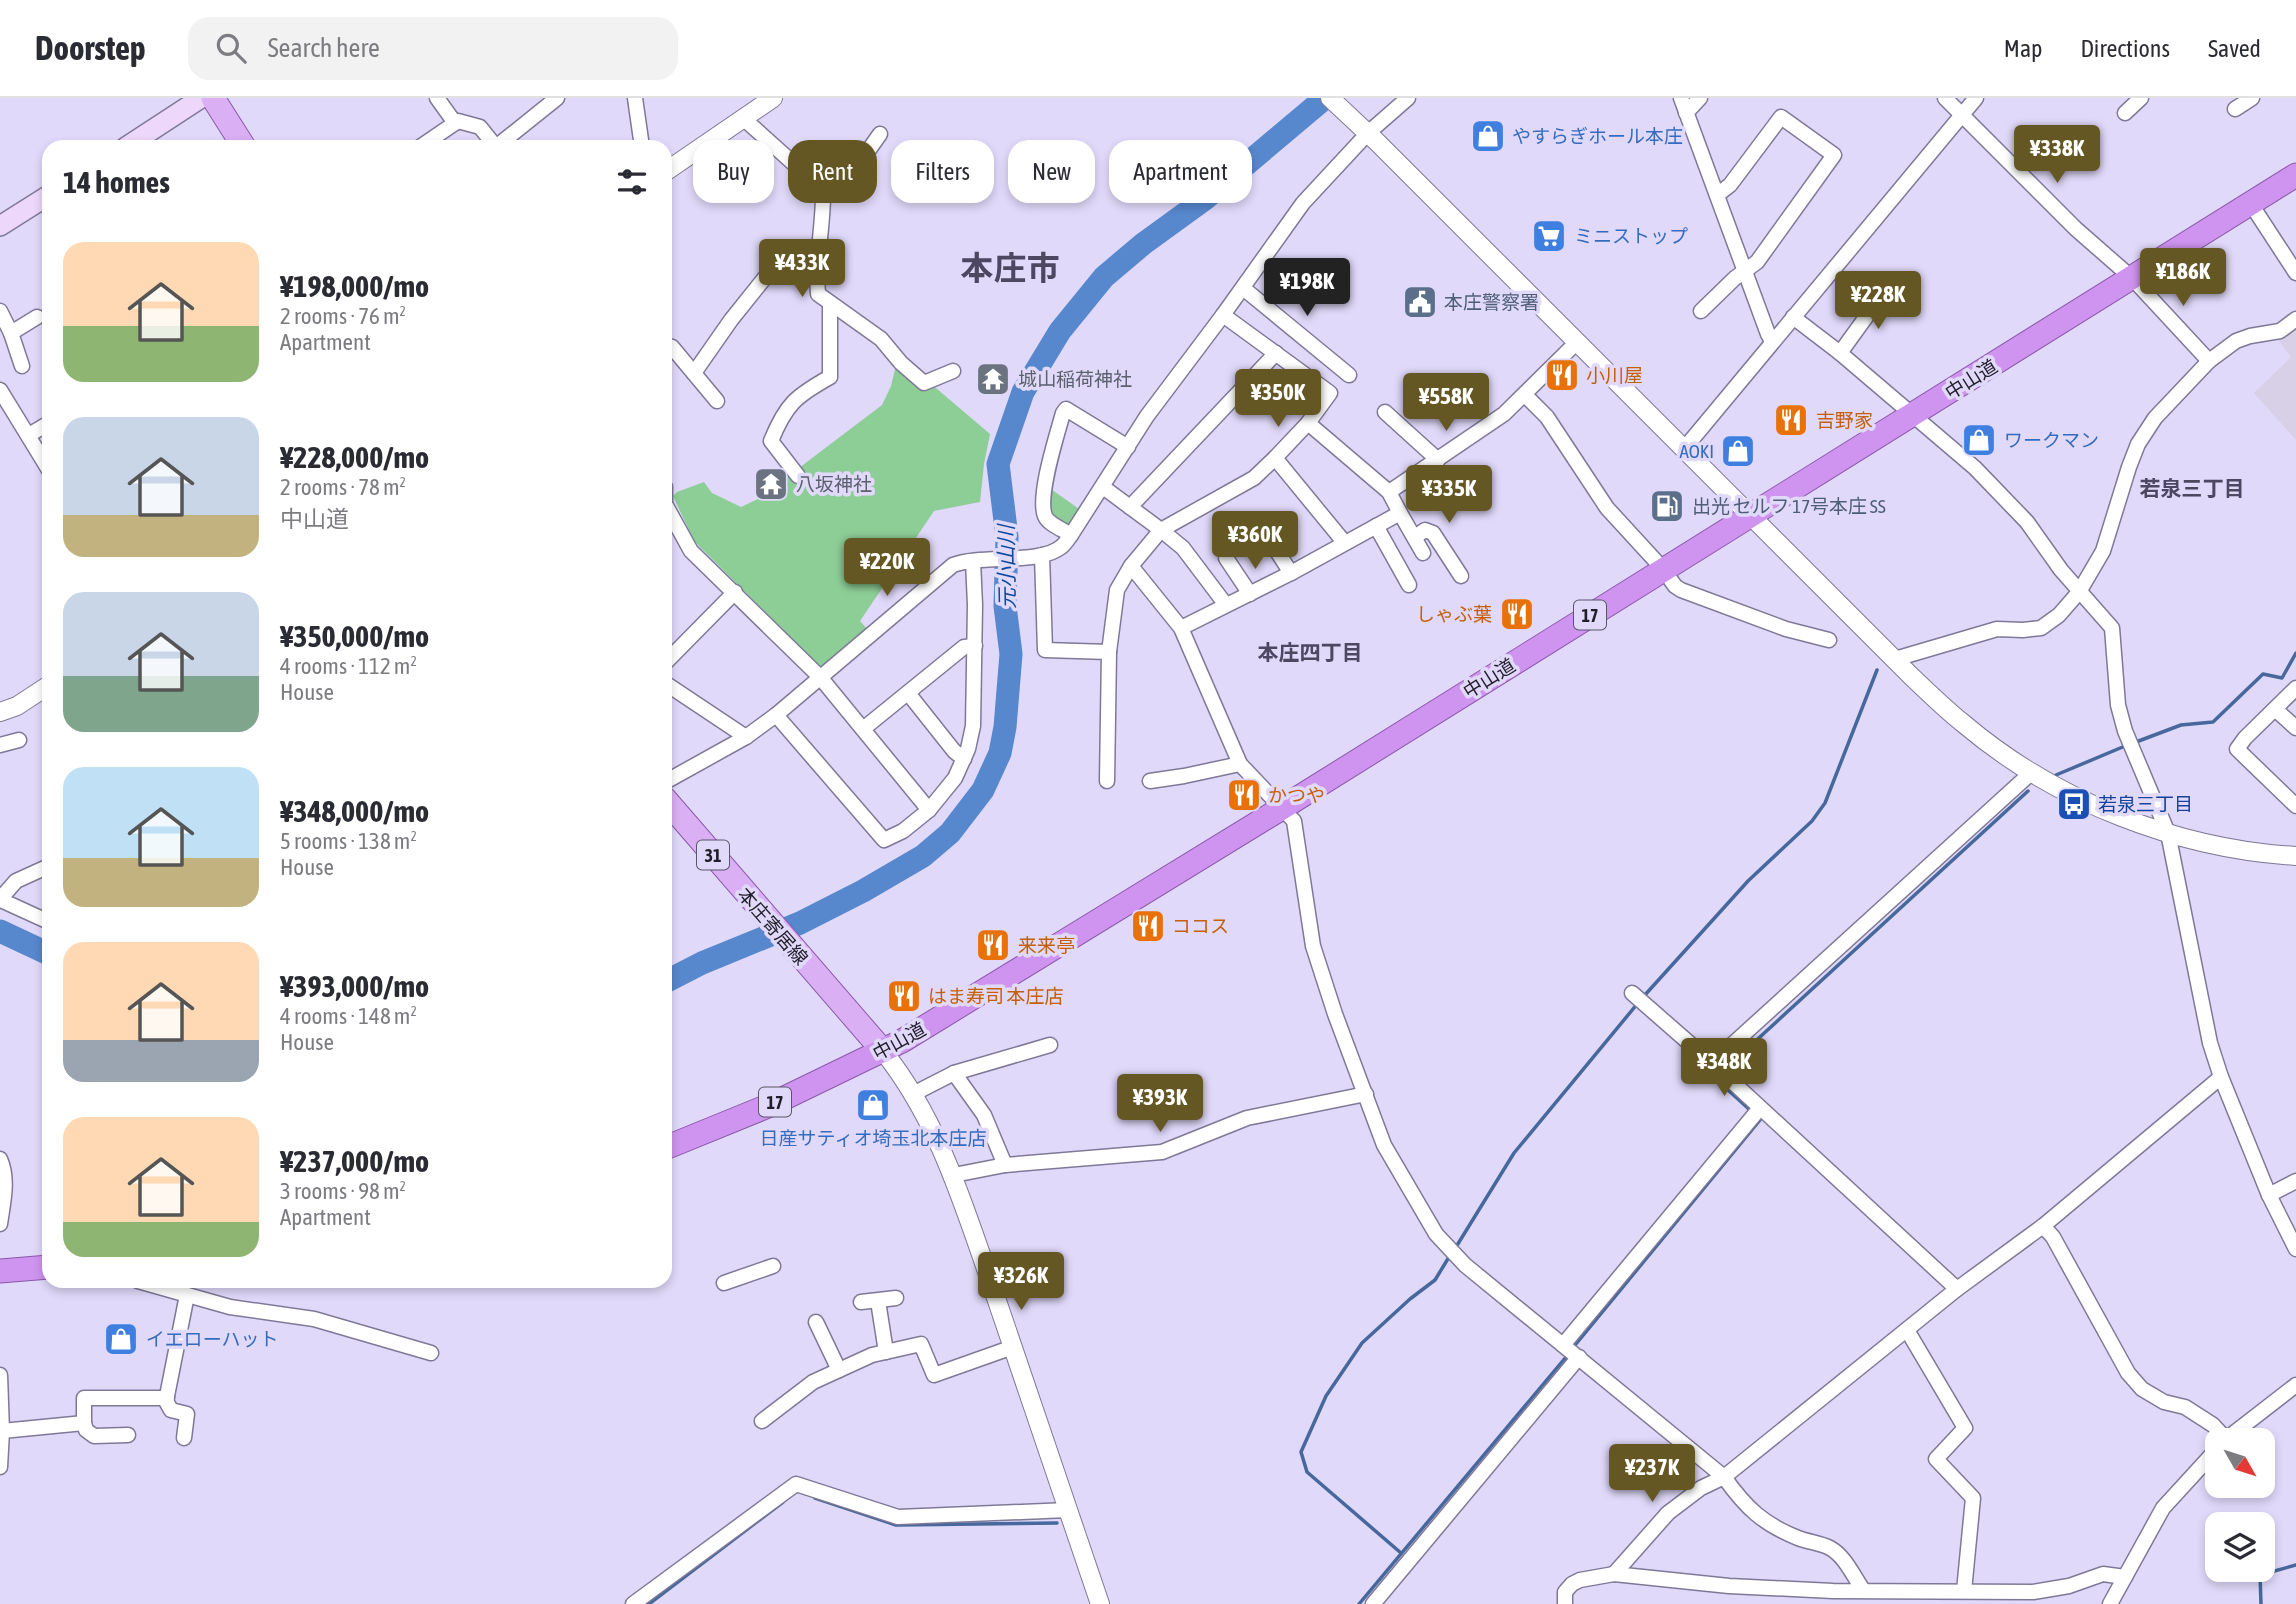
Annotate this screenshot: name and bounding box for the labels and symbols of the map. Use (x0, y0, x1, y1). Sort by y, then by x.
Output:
shop icon: やすらぎホール本庄 (1469, 117, 1507, 155)
place label: やすらぎホール本庄 (1512, 125, 1683, 147)
pin: ¥338K (2008, 126, 2106, 185)
supermarket icon: ミニストップ (1530, 217, 1568, 255)
place label: ミニストップ (1574, 225, 1688, 247)
pin: ¥433K (753, 240, 851, 299)
pin: ¥186K (2134, 248, 2232, 308)
district label: 本庄市 (961, 249, 1060, 287)
pin: ¥198K (1258, 258, 1356, 318)
pin: ¥228K (1829, 272, 1927, 331)
public building icon: 本庄警察署 (1401, 283, 1439, 321)
place label: 本庄警察署 (1444, 291, 1539, 313)
street label: 中山道 (1941, 355, 2001, 403)
restaurant icon: 小川屋 (1543, 356, 1581, 394)
temple icon: 城山稲荷神社 (974, 360, 1012, 398)
place label: 小川屋 (1586, 364, 1643, 386)
place label: 城山稲荷神社 (1018, 368, 1132, 390)
pin: ¥350K (1229, 370, 1327, 429)
pin: ¥558K (1397, 374, 1495, 433)
restaurant icon: 吉野家 (1772, 401, 1810, 439)
place label: 吉野家 (1816, 409, 1873, 431)
shop icon: ワークマン (1960, 421, 1998, 459)
place label: ワークマン (2004, 429, 2099, 451)
shop icon: AOKI (1719, 432, 1757, 470)
place label: AOKI (1679, 440, 1714, 462)
temple icon: 八坂神社 (752, 465, 790, 503)
pin: ¥335K (1400, 466, 1498, 525)
place label: 八坂神社 (796, 473, 872, 495)
district label: 若泉三丁目 (2140, 476, 2245, 500)
fuel station icon: 出光 セルフ 17号本庄 SS (1648, 487, 1686, 525)
place label: 出光 セルフ 17号本庄 SS (1692, 495, 1886, 517)
pin: ¥360K (1206, 512, 1304, 571)
water label: 元小山川 (993, 523, 1019, 609)
pin: ¥220K (838, 538, 936, 598)
restaurant icon: しゃぶ葉 (1498, 595, 1536, 633)
road number: 17 (1574, 601, 1606, 630)
place label: しゃぶ葉 (1416, 603, 1492, 625)
district label: 本庄四丁目 (1258, 640, 1363, 664)
street label: 中山道 (1459, 654, 1519, 702)
restaurant icon: かつや (1225, 776, 1263, 814)
place label: かつや (1268, 784, 1325, 806)
bus stop icon: 若泉三丁目 (2055, 785, 2093, 823)
place label: 若泉三丁目 (2098, 793, 2193, 815)
road number: 31 (697, 840, 729, 870)
street label: 本庄寄居線 (734, 883, 812, 969)
restaurant icon: ココス (1129, 907, 1167, 945)
place label: ココス (1172, 915, 1229, 937)
restaurant icon: 来来亭 (974, 926, 1012, 964)
place label: 来来亭 (1018, 934, 1075, 956)
restaurant icon: はま寿司 本庄店 (885, 977, 923, 1015)
place label: はま寿司 本庄店 (928, 985, 1064, 1007)
street label: 中山道 (869, 1018, 929, 1064)
pin: ¥348K (1675, 1038, 1773, 1098)
pin: ¥393K (1111, 1074, 1209, 1134)
shop icon: 日産サティオ埼玉北本庄店 (854, 1086, 892, 1124)
road number: 17 (759, 1087, 791, 1116)
place label: 日産サティオ埼玉北本庄店 (760, 1127, 986, 1149)
pin: ¥326K (972, 1252, 1070, 1312)
shop icon: イエローハット (102, 1320, 140, 1358)
place label: イエローハット (146, 1328, 278, 1350)
north arrow (2205, 1428, 2275, 1498)
pin: ¥237K (1603, 1444, 1701, 1504)

